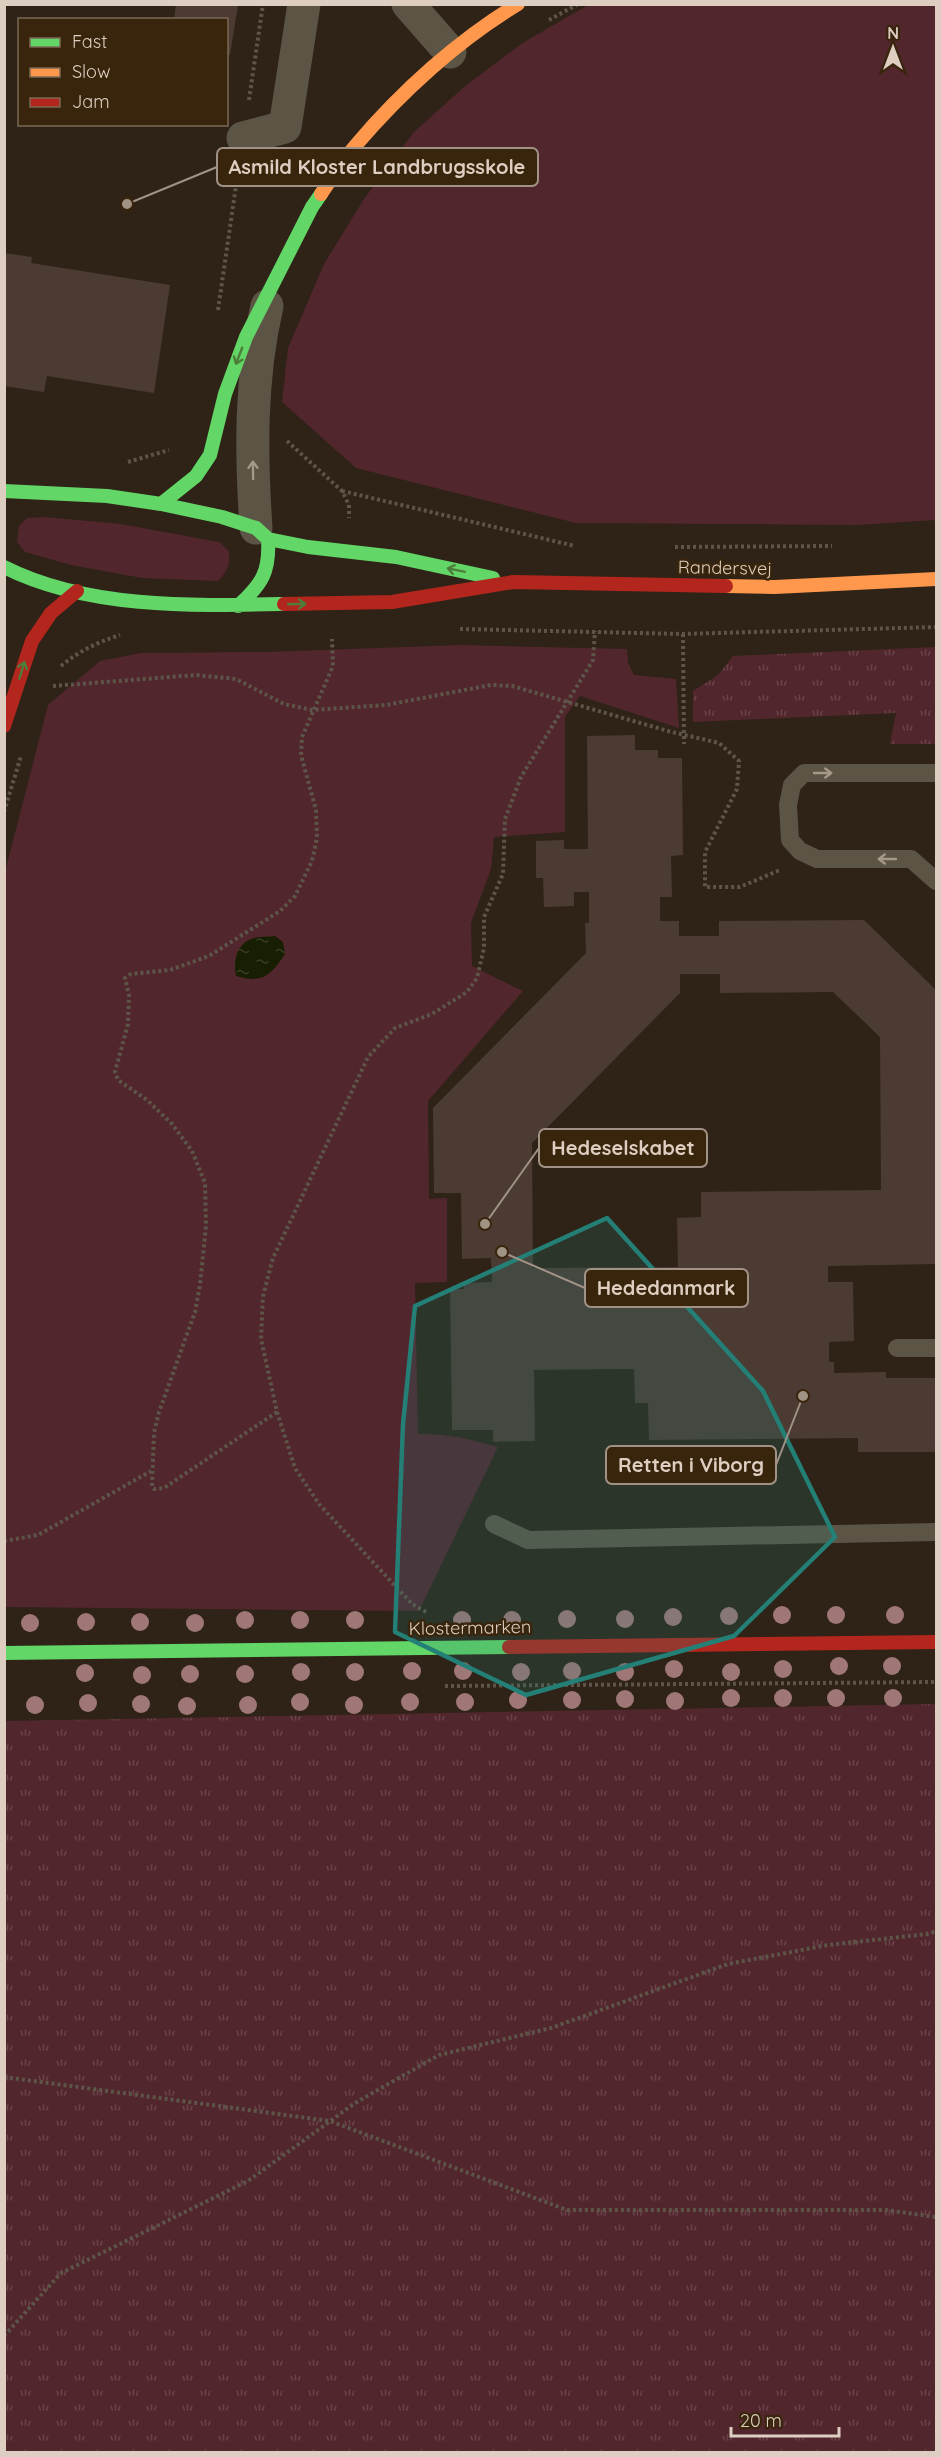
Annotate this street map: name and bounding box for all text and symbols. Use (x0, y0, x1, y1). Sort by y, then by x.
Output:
legend (18, 18, 228, 126)
north arrow (863, 18, 923, 78)
text: N (887, 23, 899, 43)
text: Fast (72, 30, 107, 53)
text: Slow (72, 60, 110, 83)
text: Jam (72, 90, 110, 113)
callout: Asmild Kloster Landbrugsskole (217, 148, 538, 186)
text: Asmild Kloster Landbrugsskole (229, 154, 525, 179)
one-way arrow (233, 346, 244, 365)
one-way arrow (247, 460, 259, 480)
street label: Randersvej (678, 555, 772, 580)
one-way arrow (446, 564, 466, 575)
one-way arrow (286, 598, 306, 610)
one-way arrow (17, 661, 28, 680)
one-way arrow (813, 767, 833, 779)
one-way arrow (877, 853, 897, 865)
callout: Hedeselskabet (539, 1129, 707, 1167)
text: Hedeselskabet (551, 1135, 695, 1160)
callout: Hededanmark (585, 1269, 748, 1307)
text: Hededanmark (597, 1275, 735, 1300)
callout: Retten i Viborg (606, 1446, 776, 1484)
text: Retten i Viborg (618, 1452, 764, 1477)
street label: Klostermarken (408, 1615, 531, 1640)
scale bar (731, 2400, 839, 2438)
text: 20 m (740, 2409, 782, 2432)

